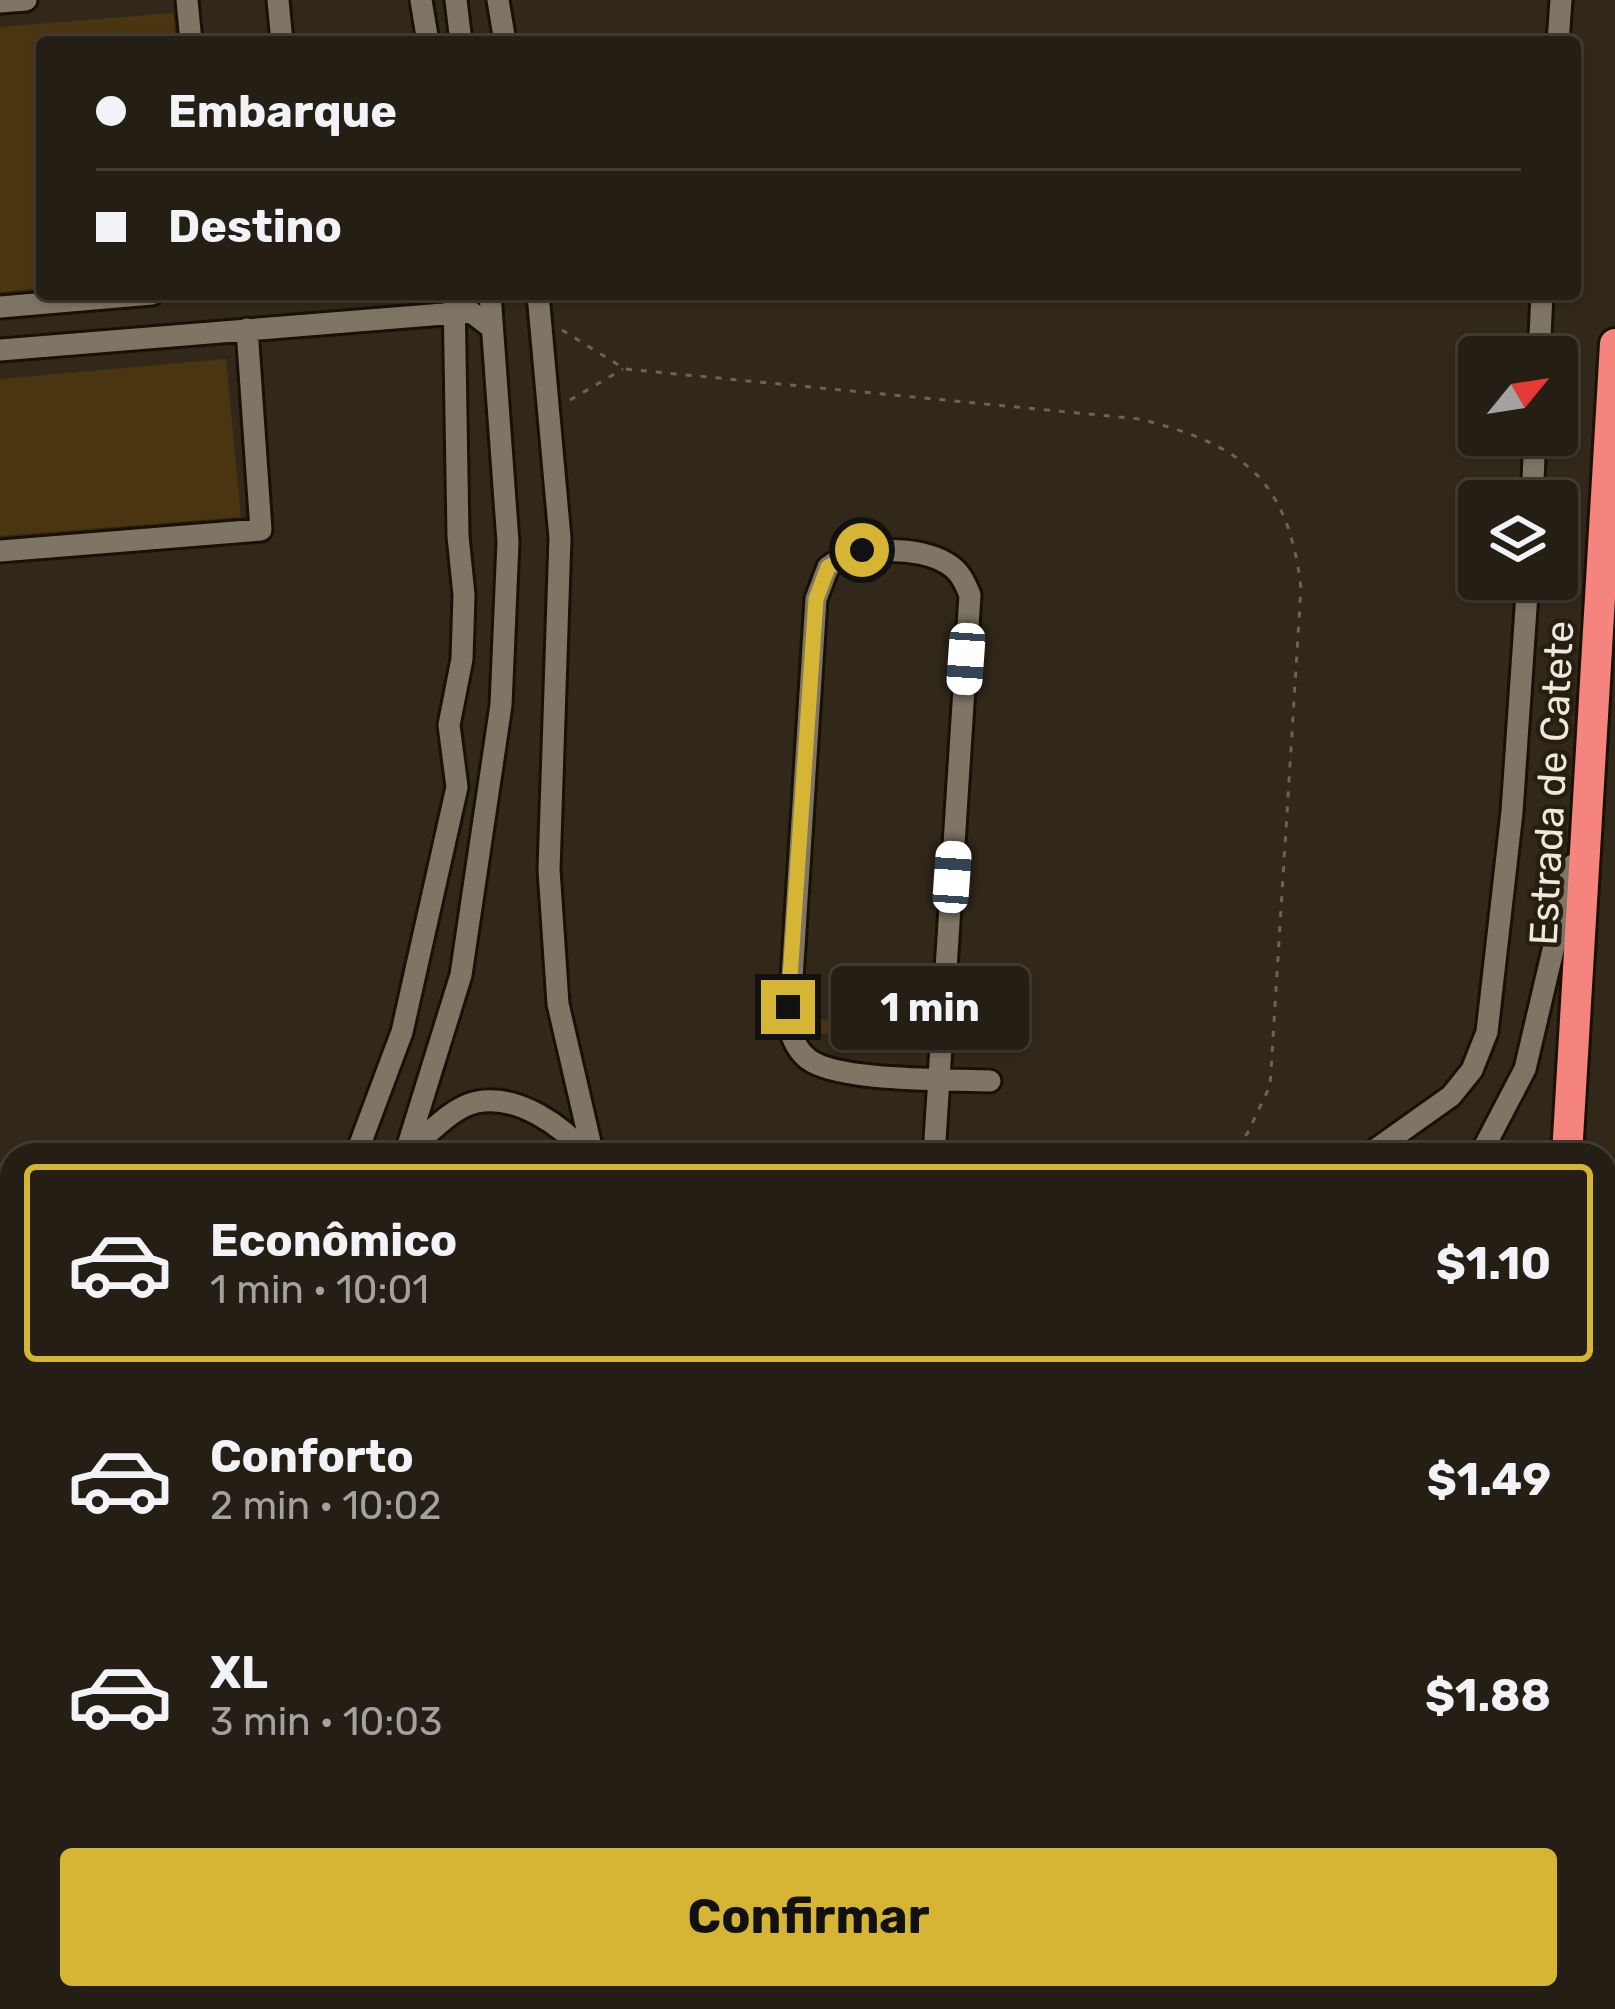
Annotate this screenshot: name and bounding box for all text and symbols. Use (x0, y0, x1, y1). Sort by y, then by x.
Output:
text: Embarque (168, 85, 397, 138)
text: Destino (168, 200, 342, 253)
north arrow (1458, 336, 1578, 456)
map controls (1458, 336, 1578, 600)
button: layers (1458, 480, 1578, 600)
route start (835, 523, 889, 577)
street label: Estrada de Catete (1521, 620, 1583, 947)
car (946, 622, 986, 696)
car (932, 840, 972, 914)
callout: 1 min (830, 965, 1028, 1049)
route end (761, 980, 815, 1034)
text: 1 min (880, 985, 980, 1031)
icon: car (66, 1209, 174, 1317)
text: Econômico (210, 1214, 457, 1267)
text: $1.10 (1436, 1237, 1551, 1290)
text: 1 min · 10:01 (210, 1267, 429, 1313)
icon: car (66, 1425, 174, 1533)
text: Conforto (210, 1430, 414, 1483)
text: $1.49 (1427, 1453, 1551, 1506)
text: 2 min · 10:02 (210, 1483, 441, 1529)
icon: car (66, 1641, 174, 1749)
text: XL (210, 1646, 268, 1699)
text: $1.88 (1425, 1669, 1551, 1722)
text: 3 min · 10:03 (210, 1699, 442, 1745)
button: Confirmar (60, 1848, 1557, 1986)

